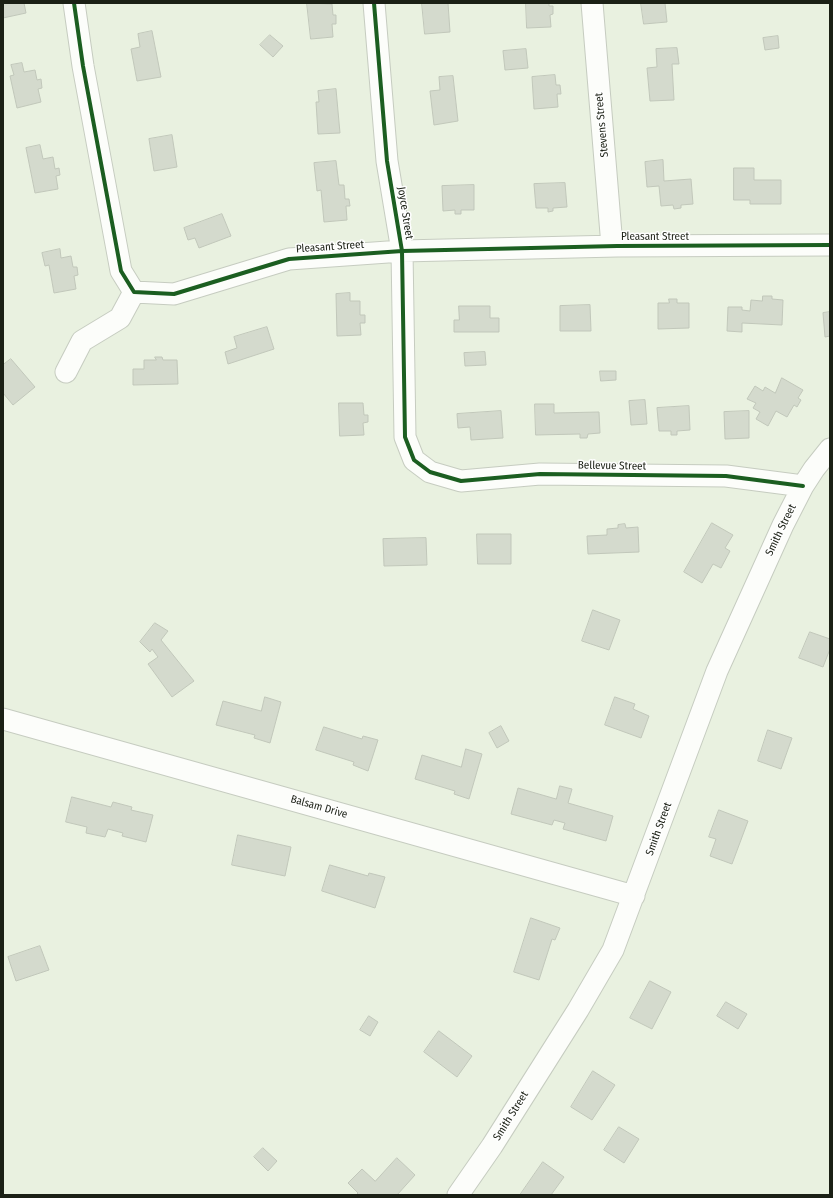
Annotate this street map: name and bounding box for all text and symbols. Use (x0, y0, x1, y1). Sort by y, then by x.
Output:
street label: Stevens Street (593, 92, 611, 158)
street label: Joyce Street (394, 186, 416, 240)
street label: Pleasant Street (621, 230, 689, 244)
street label: Pleasant Street (296, 238, 364, 256)
street label: Bellevue Street (578, 459, 646, 473)
street label: Smith Street (763, 502, 799, 558)
street label: Balsam Drive (289, 793, 349, 821)
street label: Smith Street (643, 801, 675, 857)
street label: Smith Street (491, 1089, 531, 1143)

